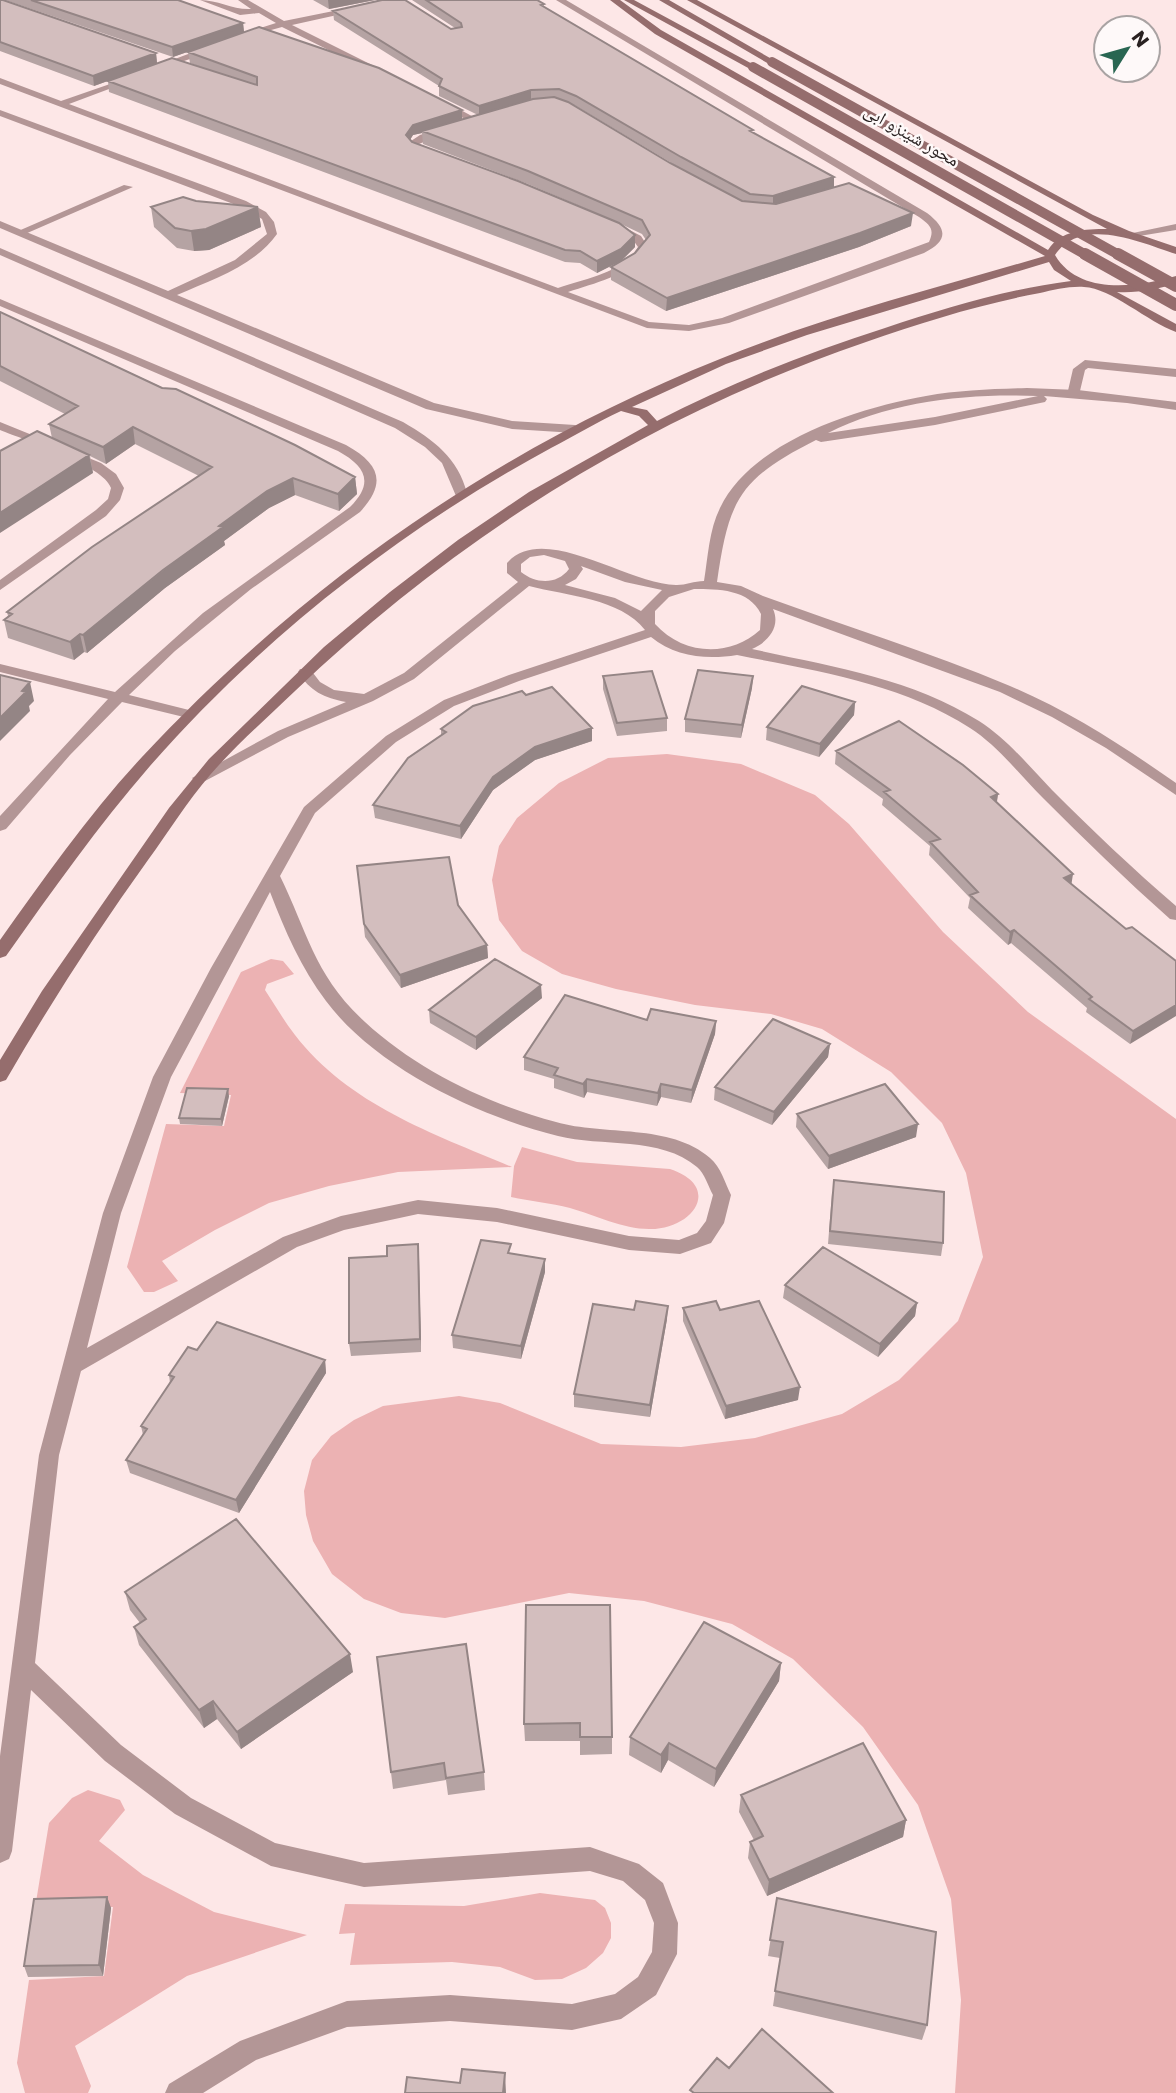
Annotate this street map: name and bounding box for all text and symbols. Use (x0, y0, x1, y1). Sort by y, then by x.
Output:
north arrow (1092, 14, 1162, 84)
text: N (1125, 25, 1155, 53)
street label: محور شينزو ابى (860, 98, 964, 172)

